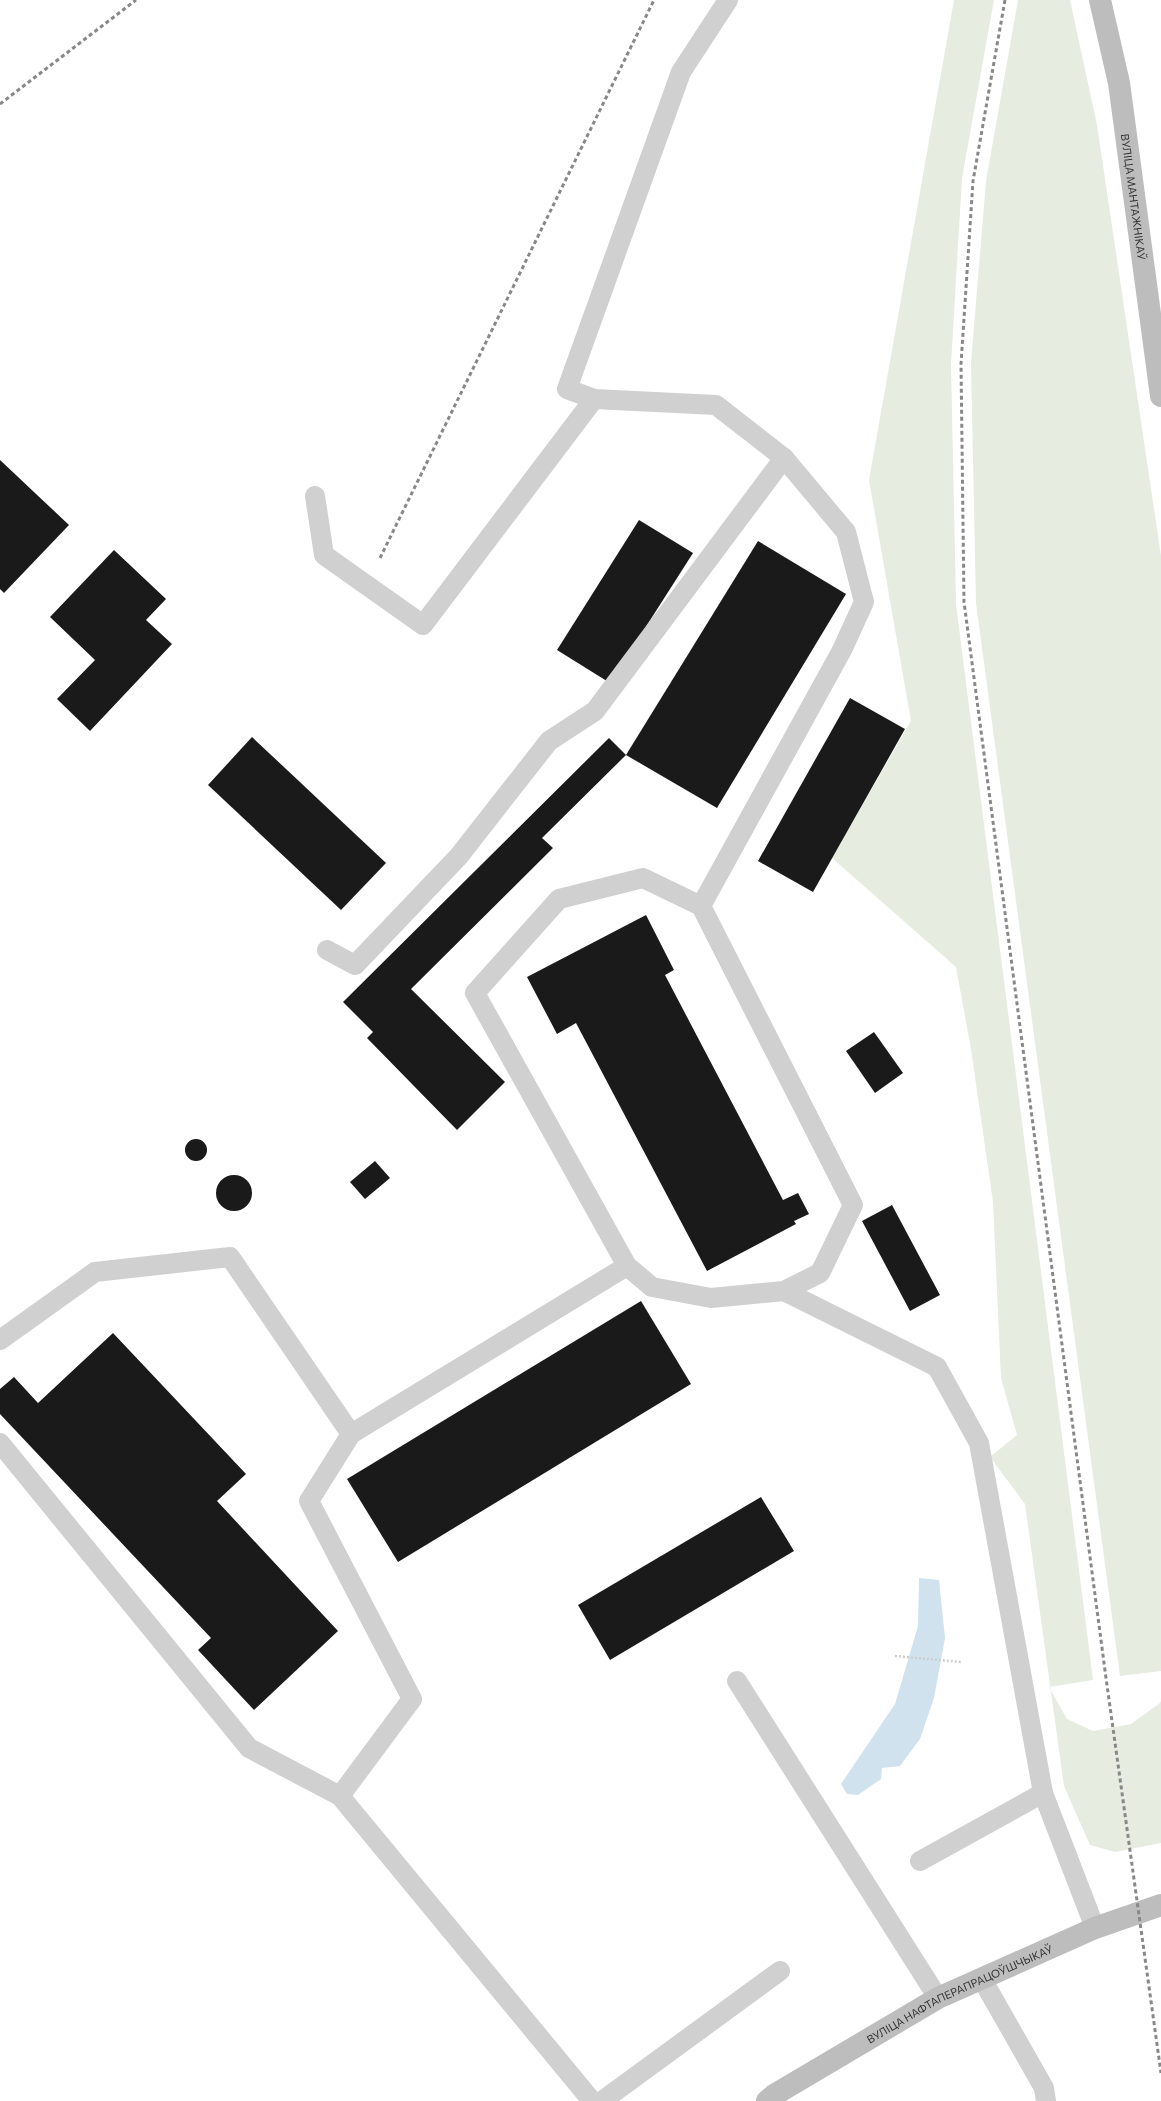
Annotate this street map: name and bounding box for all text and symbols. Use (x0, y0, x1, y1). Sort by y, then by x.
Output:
street label: ВУЛІЦА МАНТАЖНІКАЎ (1119, 133, 1150, 261)
street label: ВУЛІЦА НАФТАПЕРАПРАЦОЎШЧЫКАЎ (864, 1940, 1055, 2045)

